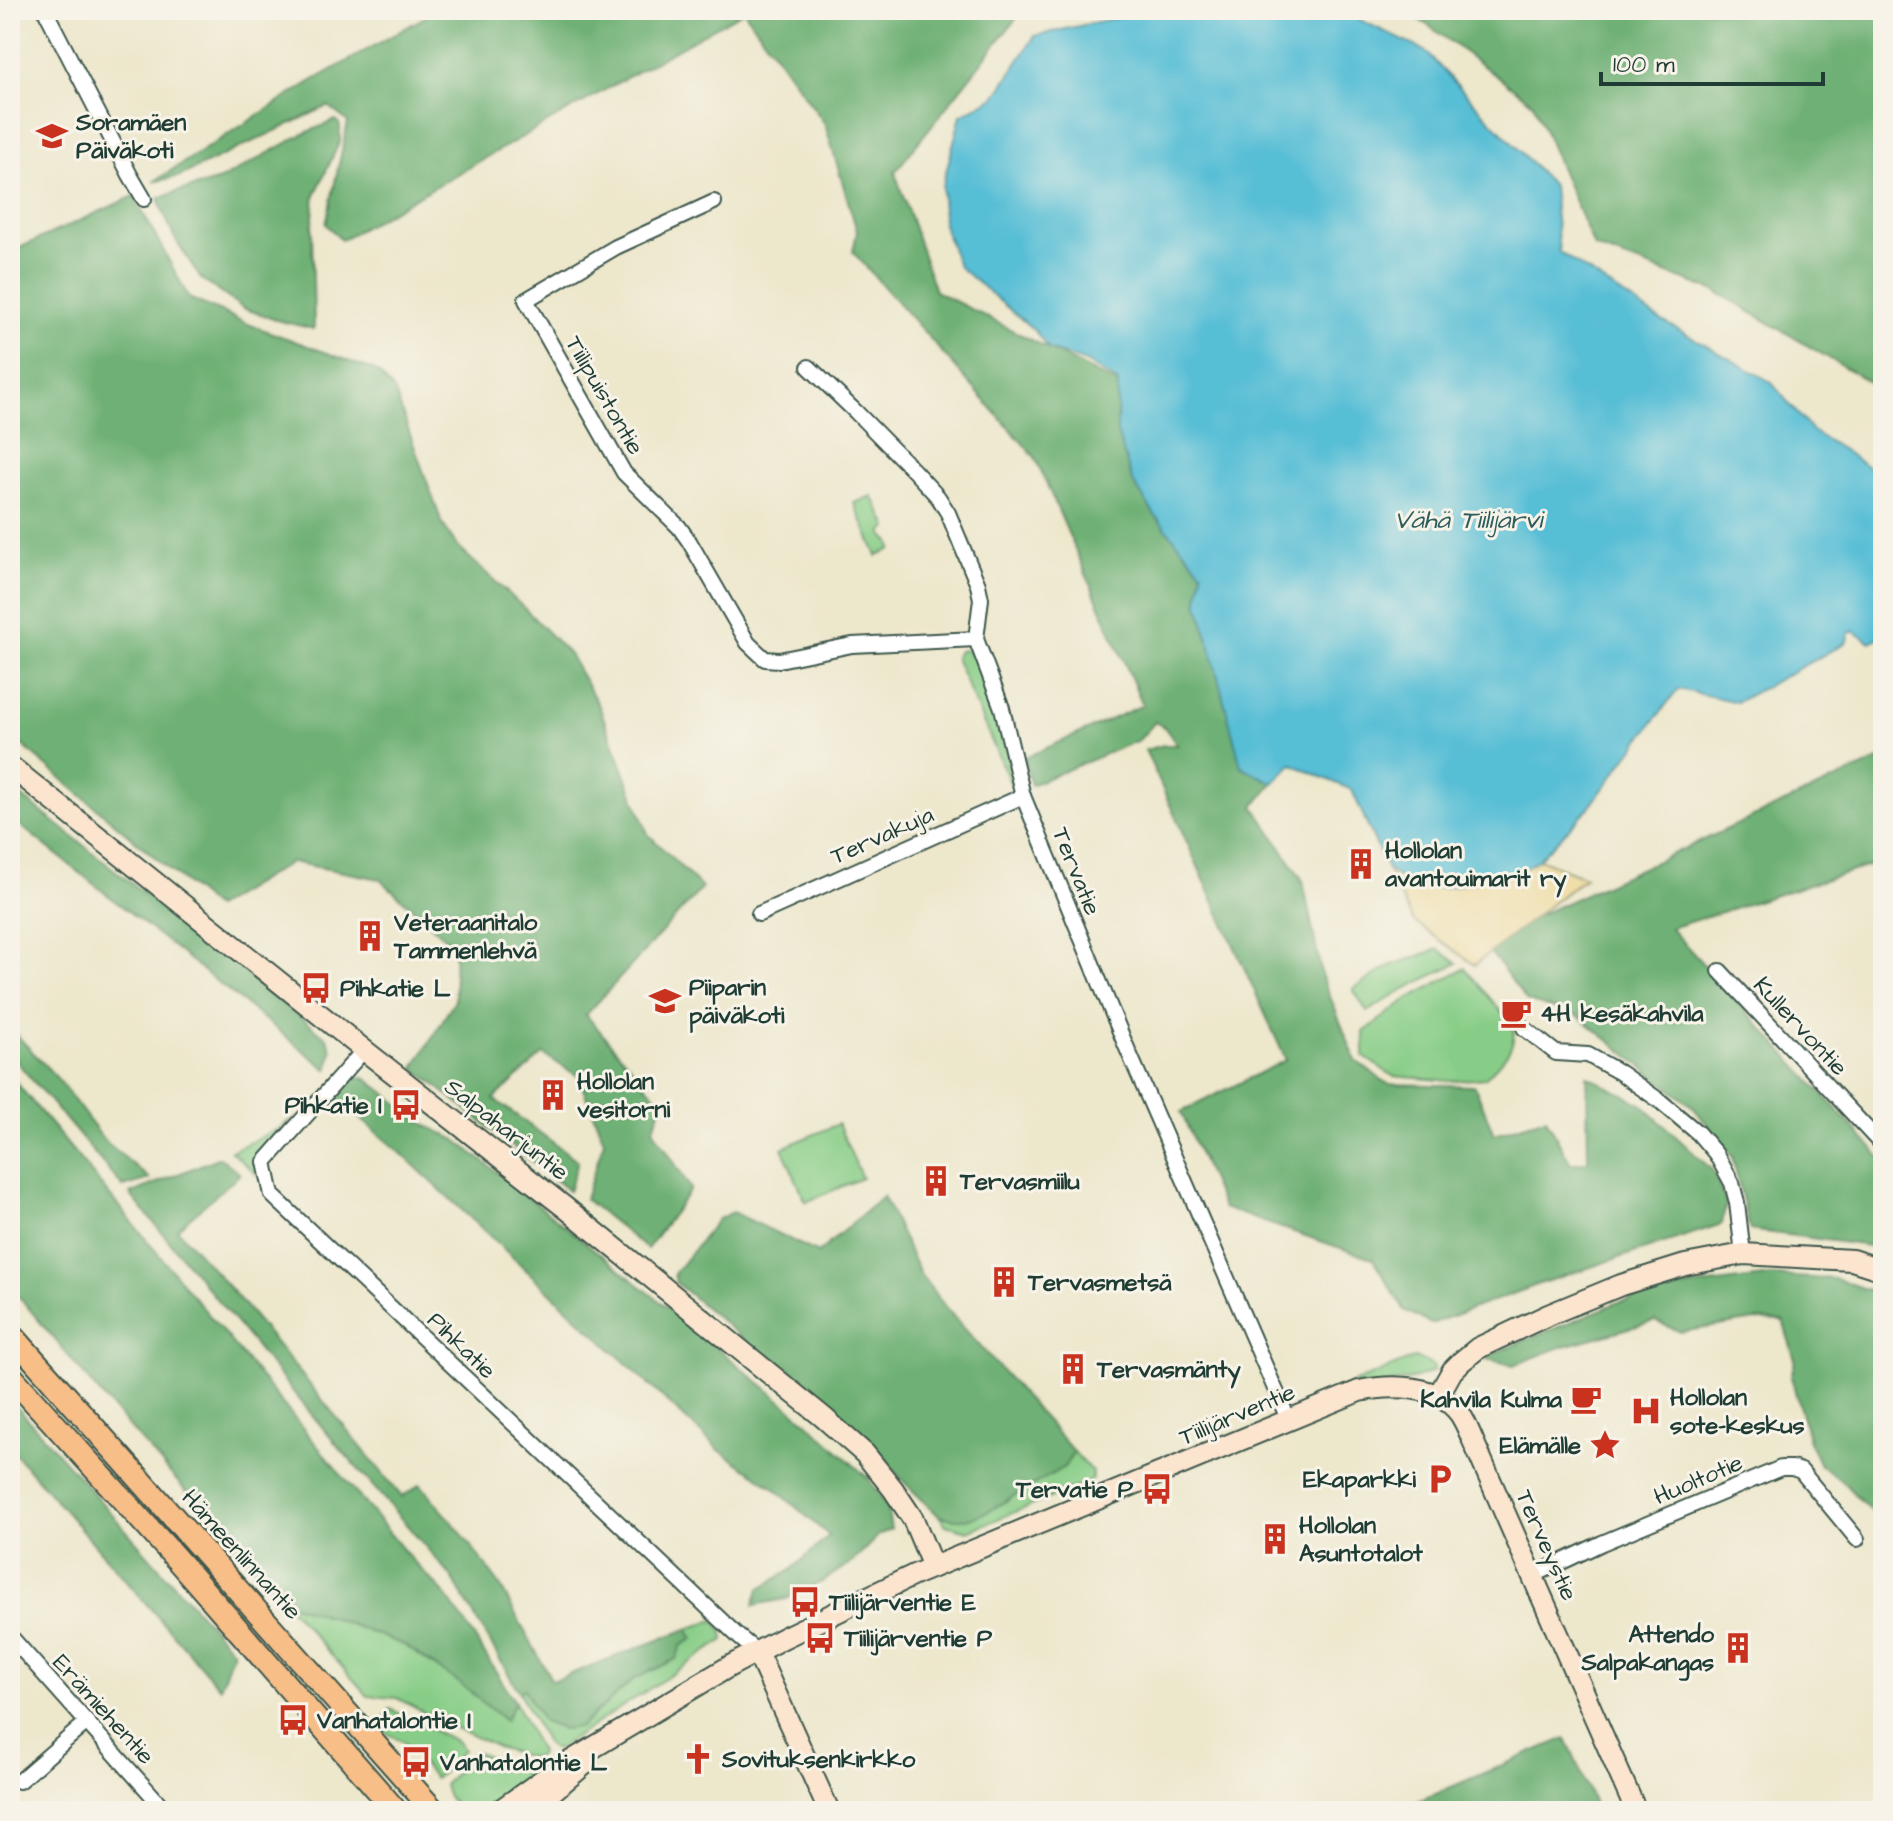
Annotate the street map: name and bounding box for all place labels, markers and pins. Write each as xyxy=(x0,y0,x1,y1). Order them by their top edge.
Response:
place label: Soramäen Päiväkoti xyxy=(75,106,186,168)
school or university icon: Soramäen Päiväkoti xyxy=(35,119,69,153)
place label: Hollolan avantouimarit ry xyxy=(1384,834,1567,898)
building icon: Hollolan avantouimarit ry xyxy=(1344,847,1378,881)
place label: Veteraanitalo Tammenlehvä xyxy=(393,906,538,968)
building icon: Veteraanitalo Tammenlehvä xyxy=(353,919,387,953)
bus stop icon: Pihkatie L xyxy=(299,971,333,1005)
place label: Piiparin päiväkoti xyxy=(689,971,785,1033)
place label: Pihkatie L xyxy=(340,972,451,1006)
school or university icon: Piiparin päiväkoti xyxy=(648,984,682,1018)
cafe icon: 4H kesäkahvila xyxy=(1499,996,1533,1030)
place label: 4H kesäkahvila xyxy=(1540,997,1704,1031)
place label: Hollolan vesitorni xyxy=(577,1065,671,1127)
building icon: Hollolan vesitorni xyxy=(536,1078,570,1112)
bus stop icon: Pihkatie I xyxy=(389,1088,423,1122)
place label: Pihkatie I xyxy=(285,1089,382,1123)
building icon: Tervasmiilu xyxy=(919,1164,953,1198)
place label: Tervasmiilu xyxy=(959,1165,1080,1199)
building icon: Tervasmetsä xyxy=(987,1265,1021,1299)
place label: Tervasmetsä xyxy=(1027,1266,1172,1300)
building icon: Tervasmänty xyxy=(1056,1352,1090,1386)
place label: Tervasmänty xyxy=(1096,1353,1241,1389)
place label: Hollolan sote-keskus xyxy=(1670,1381,1804,1443)
cafe icon: Kahvila Kulma xyxy=(1569,1382,1603,1416)
place label: Kahvila Kulma xyxy=(1420,1383,1563,1417)
hospital icon: Hollolan sote-keskus xyxy=(1629,1394,1663,1428)
place icon: Elämälle xyxy=(1588,1428,1622,1462)
place label: Elämälle xyxy=(1499,1429,1581,1463)
parking icon: Ekaparkki xyxy=(1423,1462,1457,1496)
place label: Ekaparkki xyxy=(1303,1463,1416,1497)
bus stop icon: Tervatie P xyxy=(1140,1472,1174,1506)
place label: Tervatie P xyxy=(1015,1473,1134,1507)
place label: Hollolan Asuntotalot xyxy=(1299,1509,1423,1571)
building icon: Hollolan Asuntotalot xyxy=(1258,1522,1292,1556)
bus stop icon: Tiilijärventie E xyxy=(788,1585,822,1619)
place label: Tiilijärventie E xyxy=(828,1586,977,1620)
place label: Attendo Salpakangas xyxy=(1580,1618,1714,1681)
bus stop icon: Tiilijärventie P xyxy=(803,1621,837,1655)
place label: Tiilijärventie P xyxy=(843,1622,993,1656)
building icon: Attendo Salpakangas xyxy=(1721,1631,1755,1665)
bus stop icon: Vanhatalontie I xyxy=(276,1703,310,1737)
place label: Vanhatalontie I xyxy=(316,1704,471,1738)
church icon: Sovituksenkirkko xyxy=(681,1742,715,1776)
place label: Sovituksenkirkko xyxy=(721,1743,916,1777)
bus stop icon: Vanhatalontie L xyxy=(399,1745,433,1779)
place label: Vanhatalontie L xyxy=(439,1746,607,1780)

